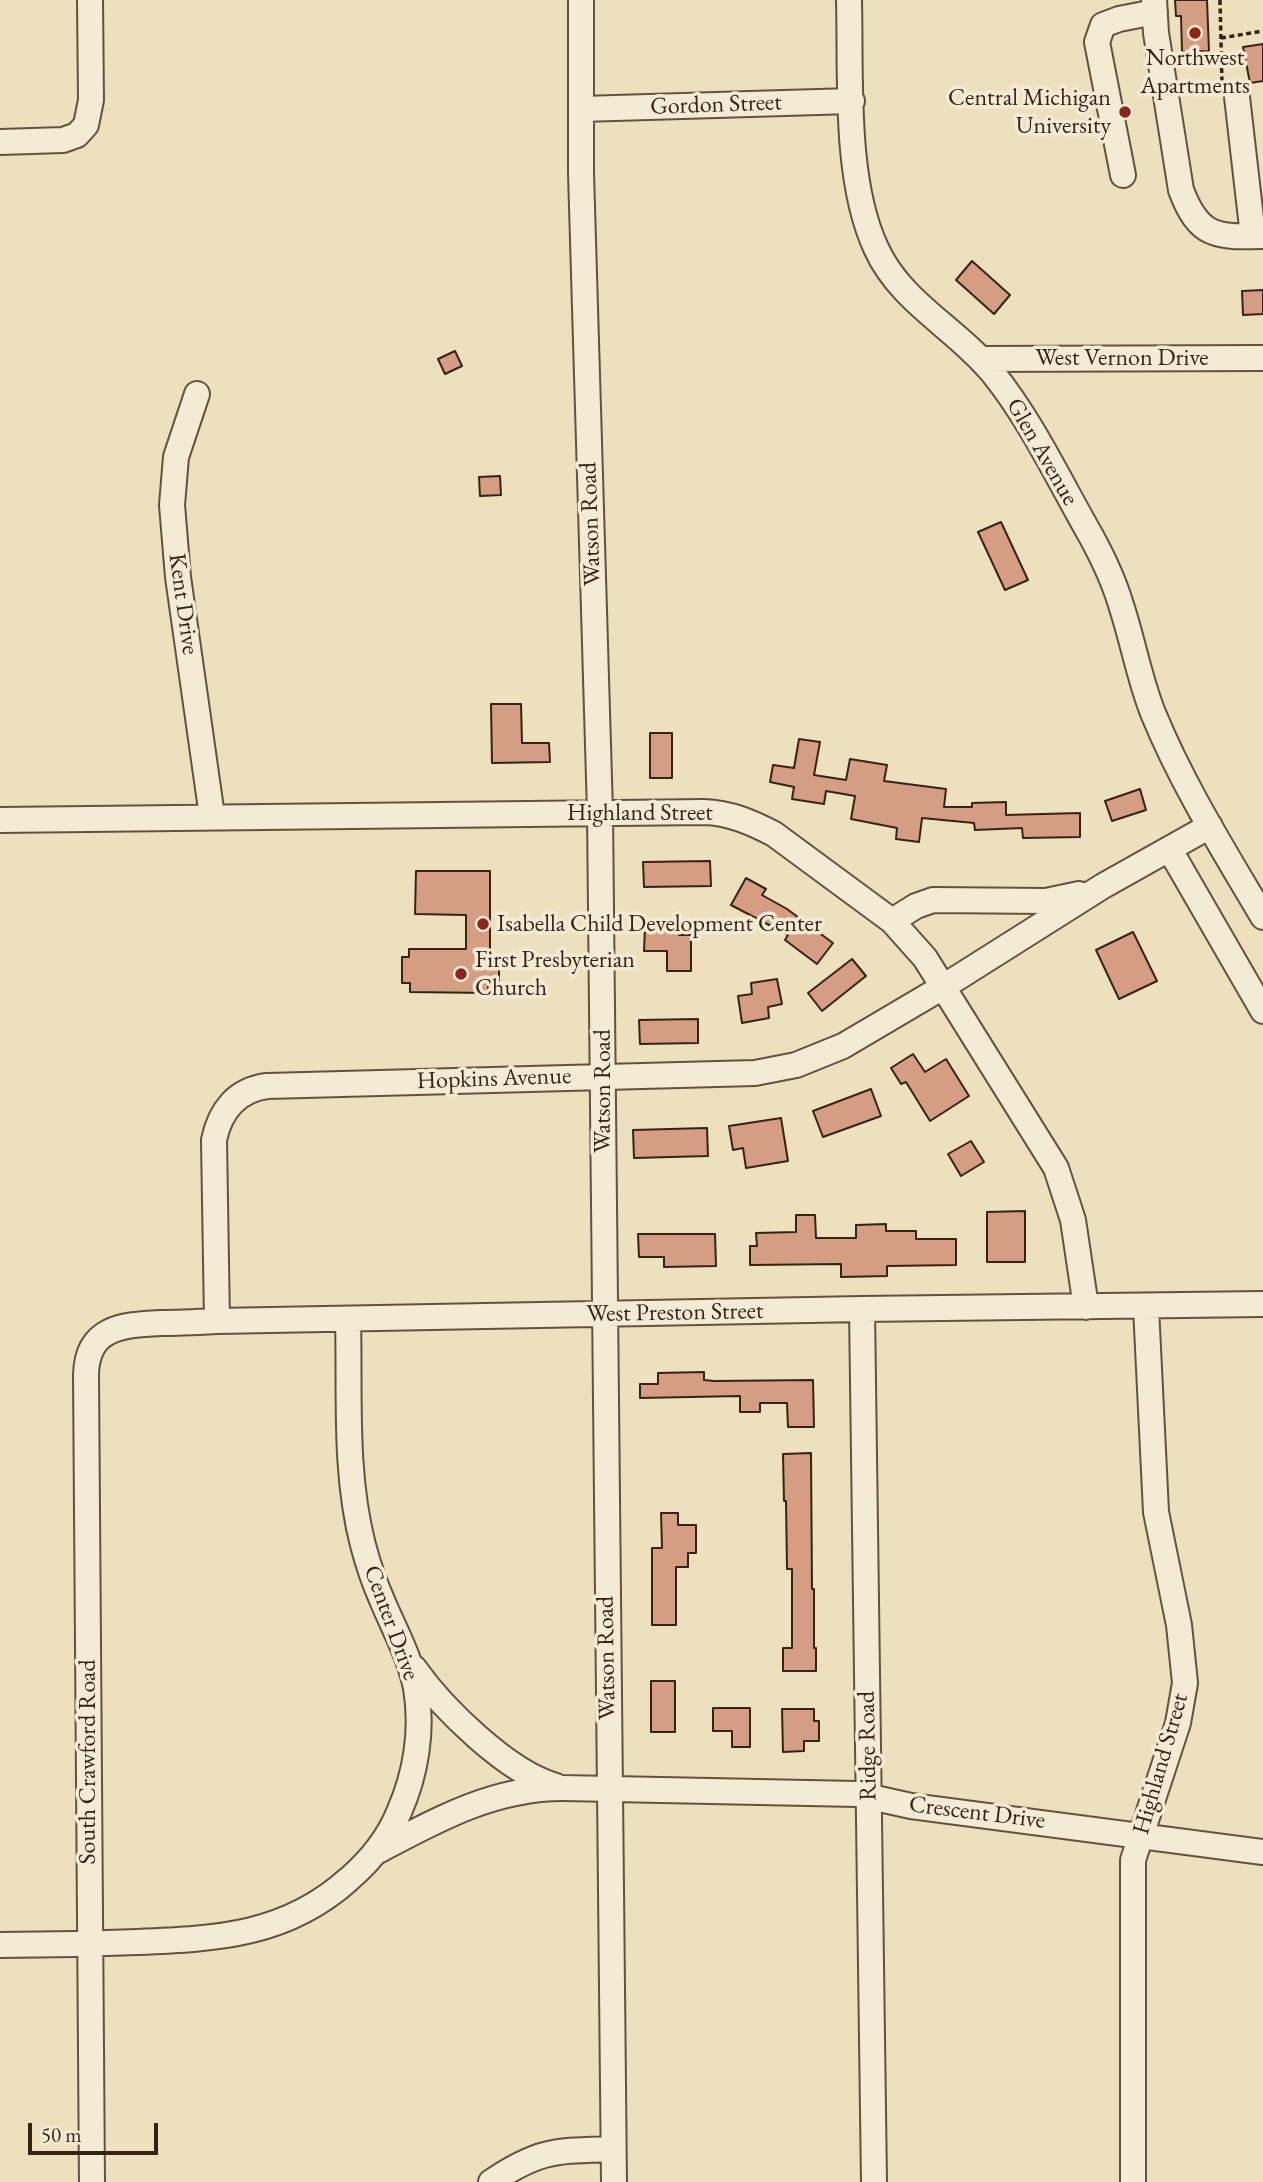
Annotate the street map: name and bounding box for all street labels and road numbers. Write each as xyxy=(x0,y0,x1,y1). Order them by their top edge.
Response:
street label: Gordon Street xyxy=(650,88,782,122)
street label: West Vernon Drive xyxy=(1035,344,1209,372)
street label: Glen Avenue xyxy=(1000,393,1084,511)
street label: Watson Road xyxy=(574,462,608,586)
street label: Kent Drive xyxy=(162,552,204,656)
street label: Highland Street xyxy=(567,799,713,827)
street label: Watson Road xyxy=(589,1029,617,1153)
street label: Hopkins Avenue xyxy=(416,1062,572,1096)
street label: West Preston Street xyxy=(586,1297,764,1329)
street label: Center Drive xyxy=(357,1562,425,1684)
street label: Watson Road xyxy=(592,1596,622,1720)
street label: South Crawford Road xyxy=(74,1659,102,1865)
street label: Highland Street xyxy=(1127,1690,1195,1838)
street label: Ridge Road xyxy=(853,1691,883,1801)
street label: Crescent Drive xyxy=(907,1790,1047,1836)

